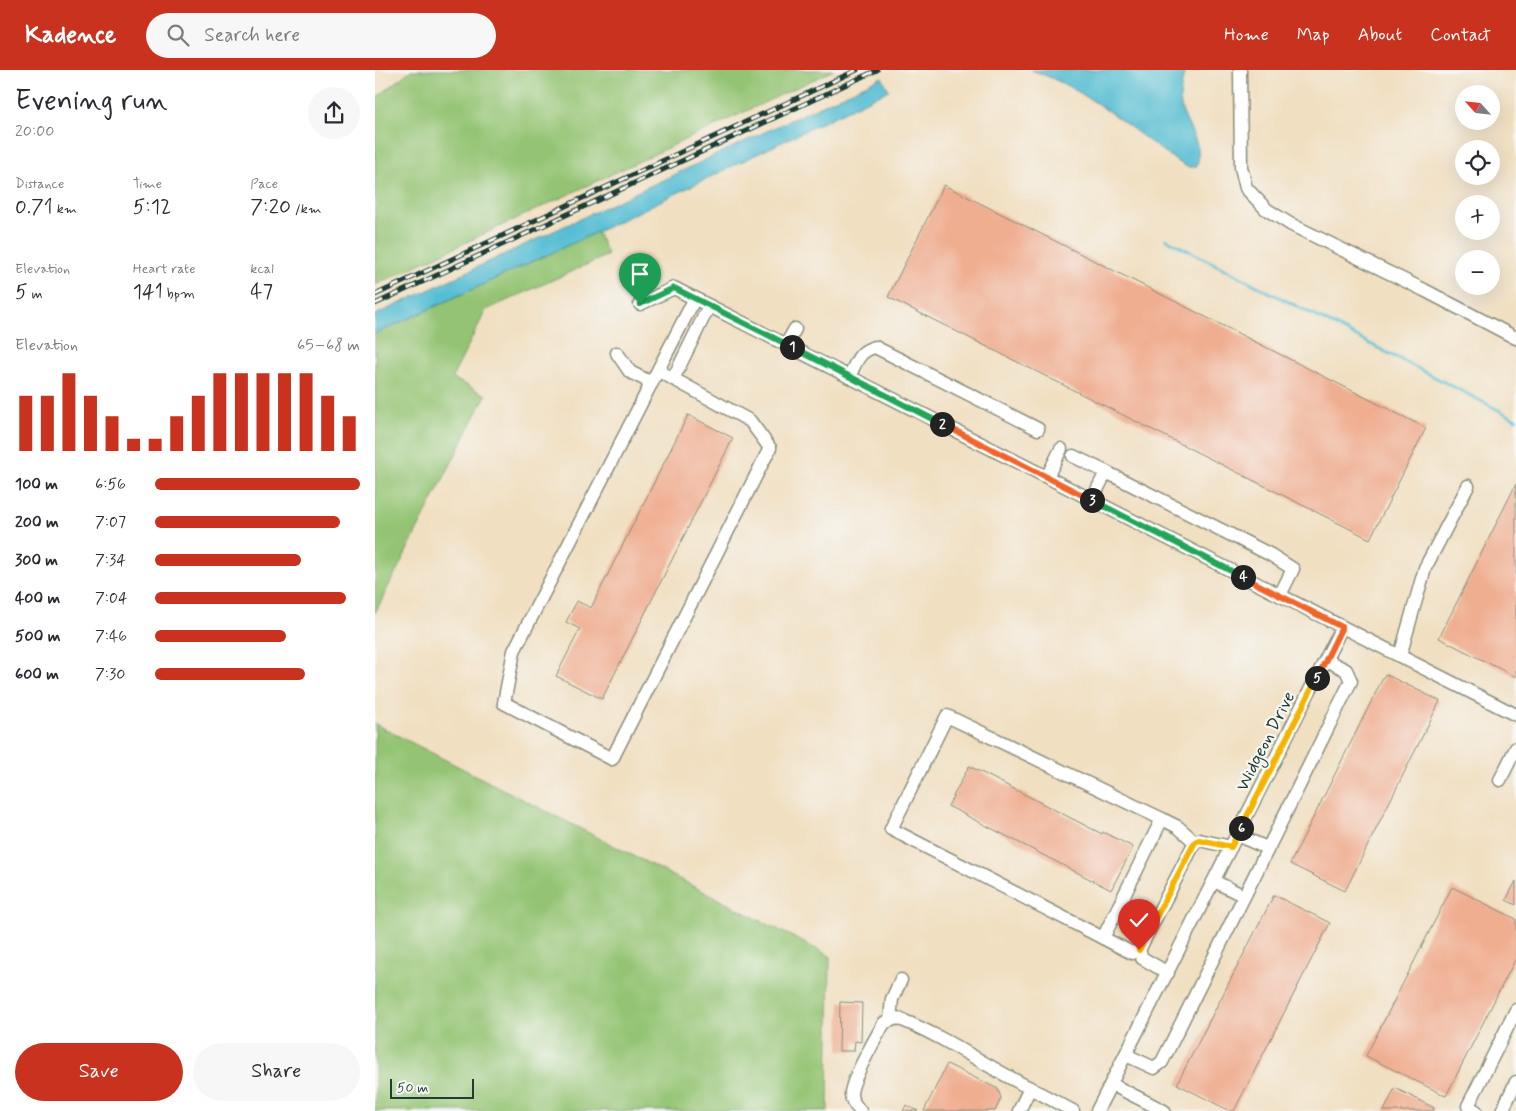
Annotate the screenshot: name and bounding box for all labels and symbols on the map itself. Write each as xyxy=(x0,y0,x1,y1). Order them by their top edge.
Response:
north arrow xyxy=(1455,85,1500,130)
pin xyxy=(619,253,661,304)
pin: 1 xyxy=(779,334,805,360)
pin: 2 xyxy=(929,412,955,436)
pin: 3 xyxy=(1079,488,1105,512)
pin: 4 xyxy=(1231,564,1255,590)
pin: 5 xyxy=(1305,666,1329,690)
street label: Widgeon Drive xyxy=(1231,688,1302,796)
pin: 6 xyxy=(1229,816,1253,840)
pin xyxy=(1118,899,1160,950)
scale bar xyxy=(390,1076,474,1099)

